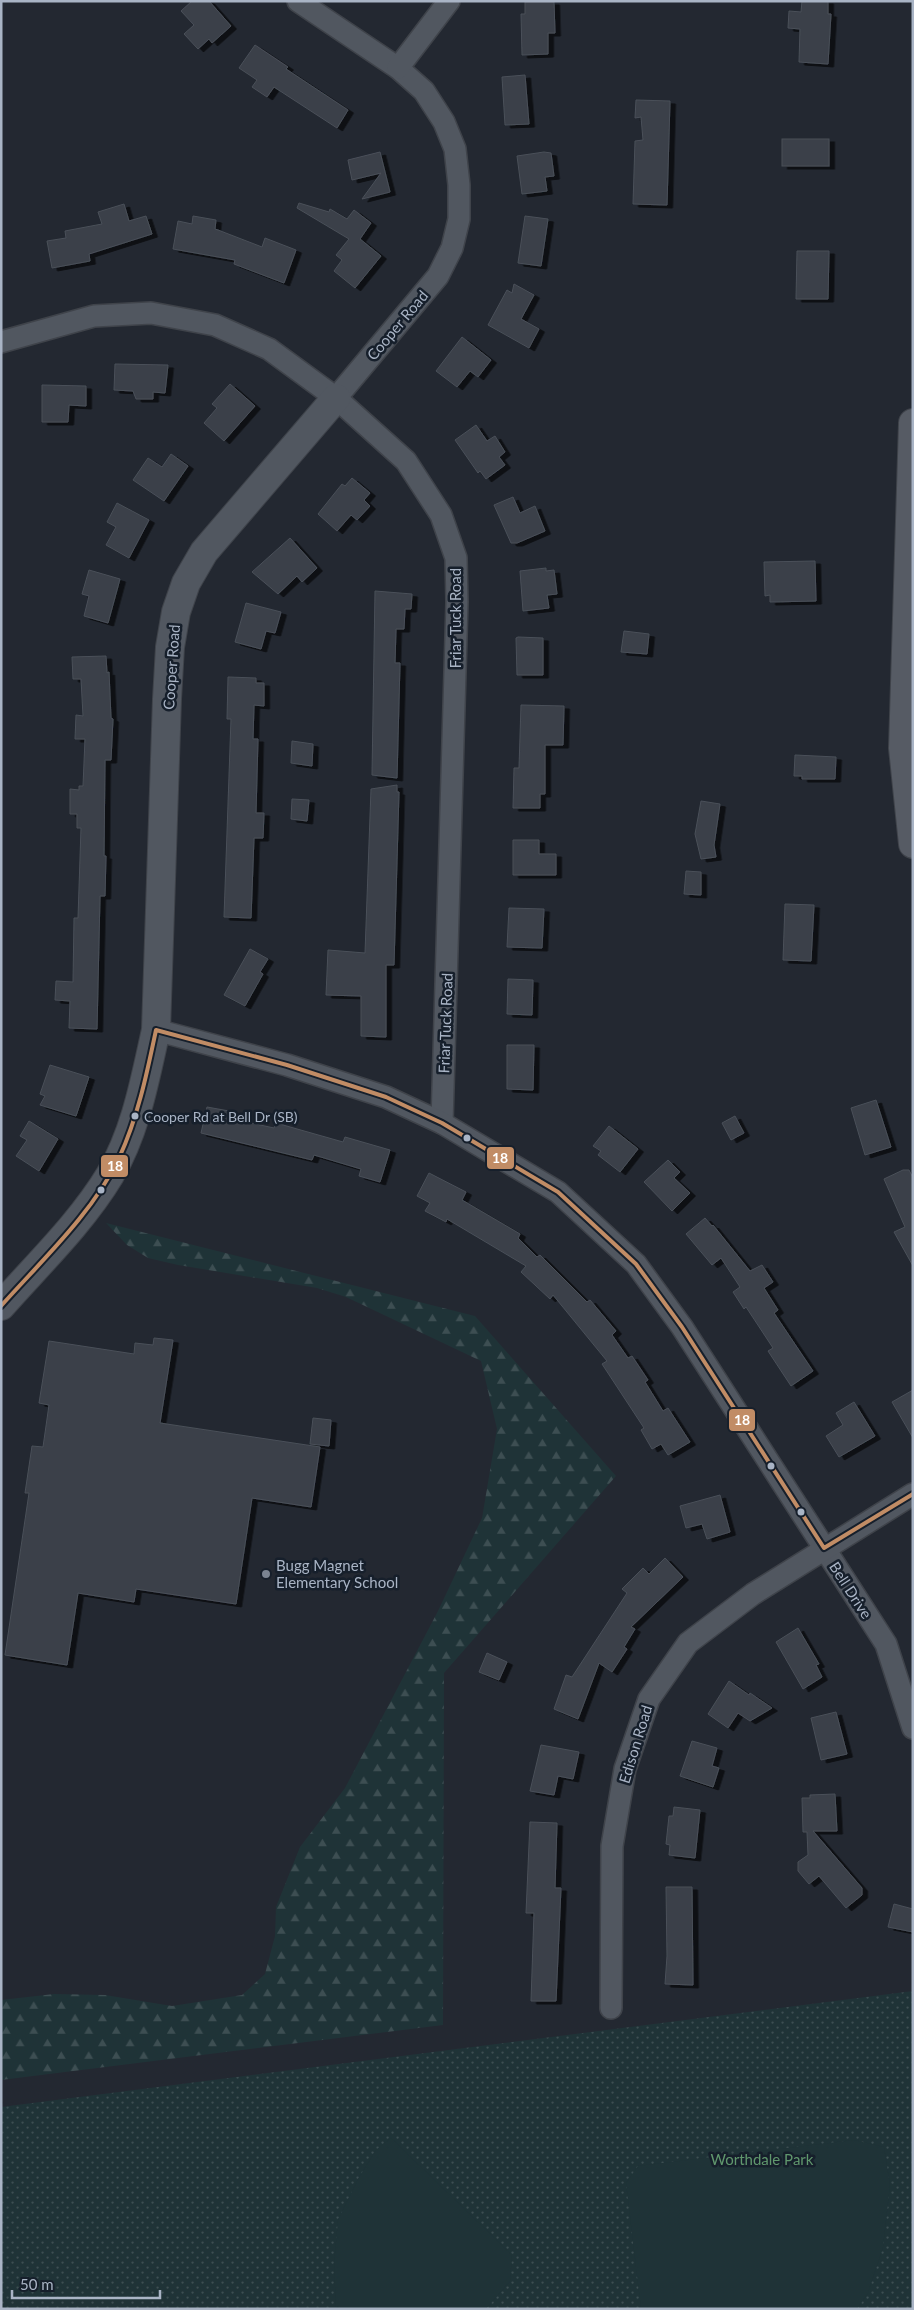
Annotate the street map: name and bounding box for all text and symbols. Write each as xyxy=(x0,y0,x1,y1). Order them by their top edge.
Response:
street label: Cooper Road xyxy=(363,286,431,364)
street label: Friar Tuck Road xyxy=(446,568,464,668)
street label: Cooper Road xyxy=(159,624,183,710)
street label: Friar Tuck Road xyxy=(434,972,456,1074)
place label: Cooper Rd at Bell Dr (SB) xyxy=(144,1108,298,1125)
marker: Cooper Rd at Bell Dr (SB) xyxy=(130,1111,140,1121)
unlabelled marker xyxy=(462,1133,472,1143)
line badge: 18 xyxy=(486,1146,515,1170)
text: 18 xyxy=(492,1149,508,1166)
line badge: 18 xyxy=(100,1154,129,1178)
text: 18 xyxy=(107,1157,123,1174)
unlabelled marker xyxy=(96,1185,106,1195)
line badge: 18 xyxy=(728,1408,756,1432)
text: 18 xyxy=(734,1411,750,1428)
unlabelled marker xyxy=(766,1461,776,1471)
unlabelled marker xyxy=(796,1507,806,1517)
place label: Bugg Magnet Elementary School xyxy=(276,1556,398,1591)
street label: Bell Drive xyxy=(826,1558,876,1622)
marker: Bugg Magnet Elementary School xyxy=(260,1568,272,1580)
street label: Edison Road xyxy=(615,1703,655,1785)
park label: Worthdale Park xyxy=(711,2150,814,2168)
scale bar xyxy=(12,2268,160,2300)
text: 50 m xyxy=(20,2275,54,2293)

